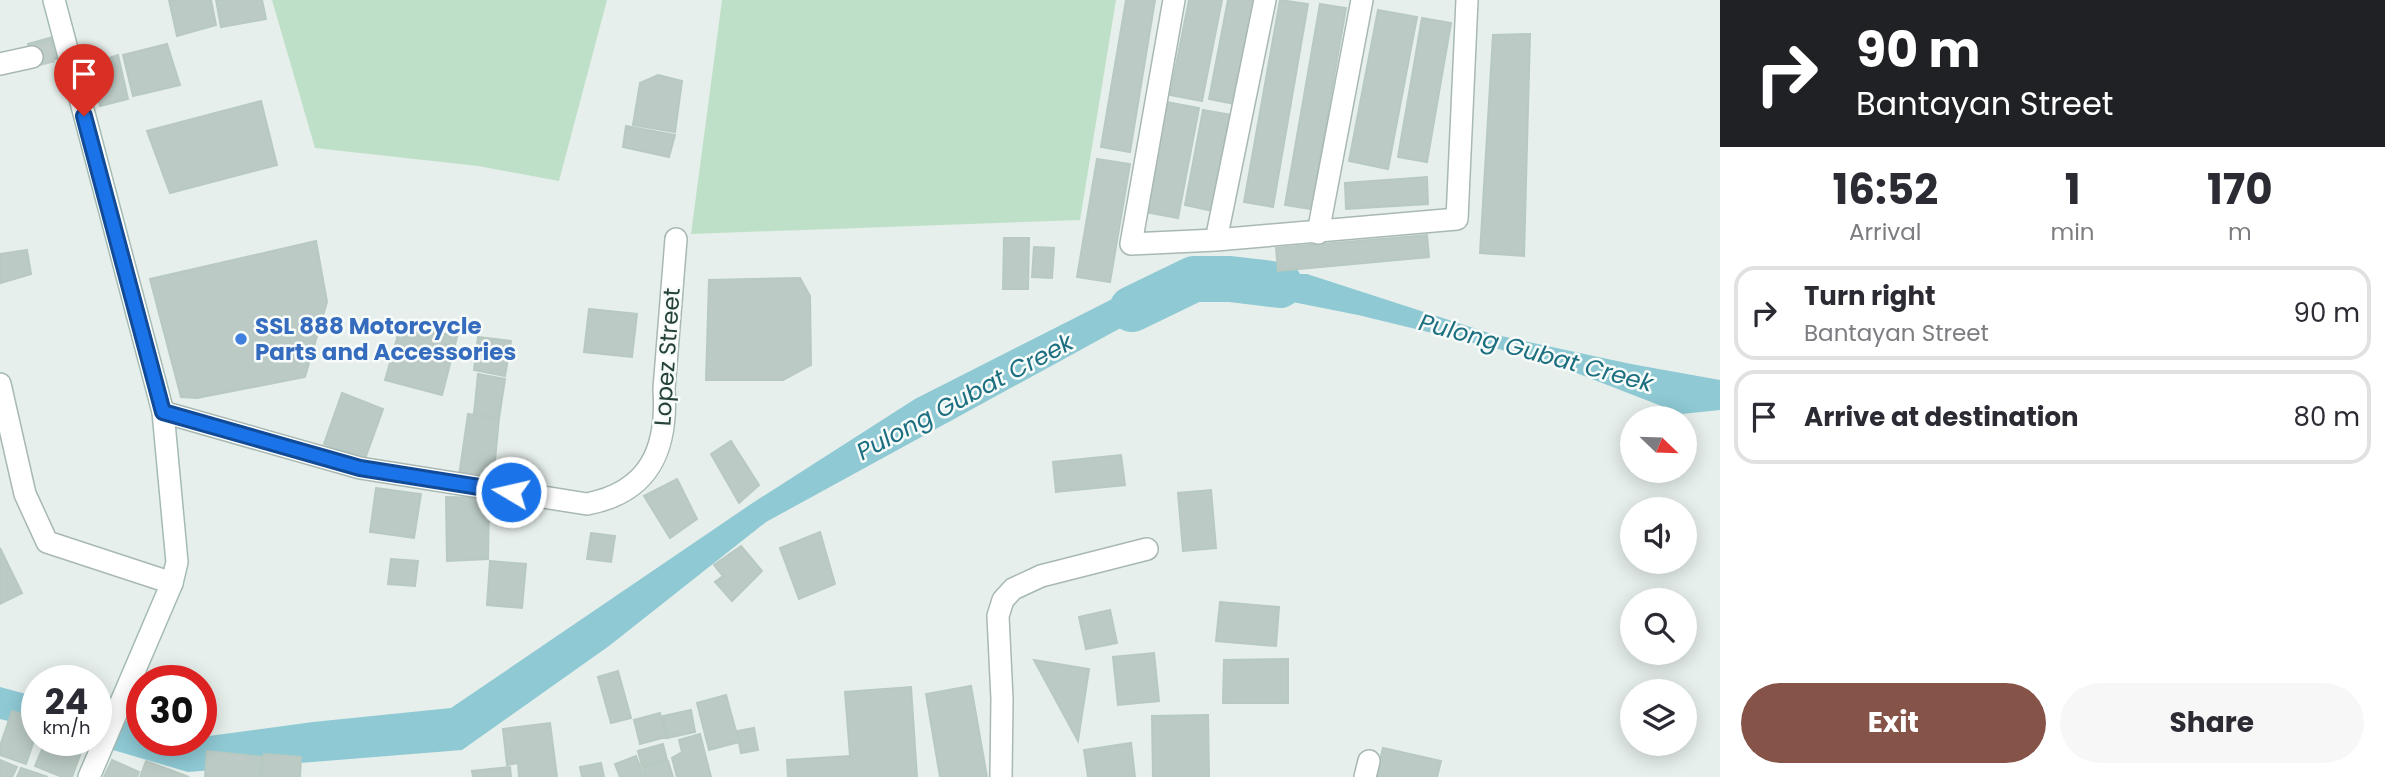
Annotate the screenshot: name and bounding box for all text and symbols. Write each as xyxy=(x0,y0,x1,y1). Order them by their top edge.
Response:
text: 90 m xyxy=(1856,16,1980,84)
icon: right xyxy=(1741,28,1832,119)
pin xyxy=(54,44,114,116)
icon: arrive xyxy=(65,55,103,93)
text: Bantayan Street xyxy=(1856,81,2113,126)
text: 16:52 xyxy=(1832,160,1938,219)
text: 1 xyxy=(2065,160,2080,219)
text: 170 xyxy=(2207,160,2273,219)
text: Arrival xyxy=(1849,216,1921,248)
text: min xyxy=(2051,216,2095,248)
text: m xyxy=(2228,216,2252,248)
text: Turn right xyxy=(1804,278,1936,314)
street label: Lopez Street xyxy=(646,287,688,427)
icon: right xyxy=(1745,294,1783,332)
text: 90 m xyxy=(2294,295,2360,331)
water label: Pulong Gubat Creek xyxy=(1415,305,1658,400)
place label: SSL 888 Motorcycle Parts and Accessories xyxy=(255,310,516,368)
text: Bantayan Street xyxy=(1804,317,1989,349)
water label: Pulong Gubat Creek xyxy=(851,325,1080,468)
marker: SSL 888 Motorcycle Parts and Accessories xyxy=(233,331,249,347)
icon: arrive xyxy=(1745,398,1783,436)
text: Arrive at destination xyxy=(1804,399,2079,435)
text: 80 m xyxy=(2294,399,2360,435)
north arrow xyxy=(1620,406,1698,483)
map controls xyxy=(1620,406,1697,756)
position arrow xyxy=(474,455,548,529)
button: sound xyxy=(1620,497,1697,574)
button: search xyxy=(1620,588,1697,665)
speed limit sign: 30 xyxy=(126,665,217,756)
text: 24 xyxy=(45,677,88,726)
button: layers xyxy=(1620,679,1697,756)
button: Exit xyxy=(1741,683,2046,763)
button: Share xyxy=(2060,683,2364,763)
text: km/h xyxy=(43,715,90,740)

